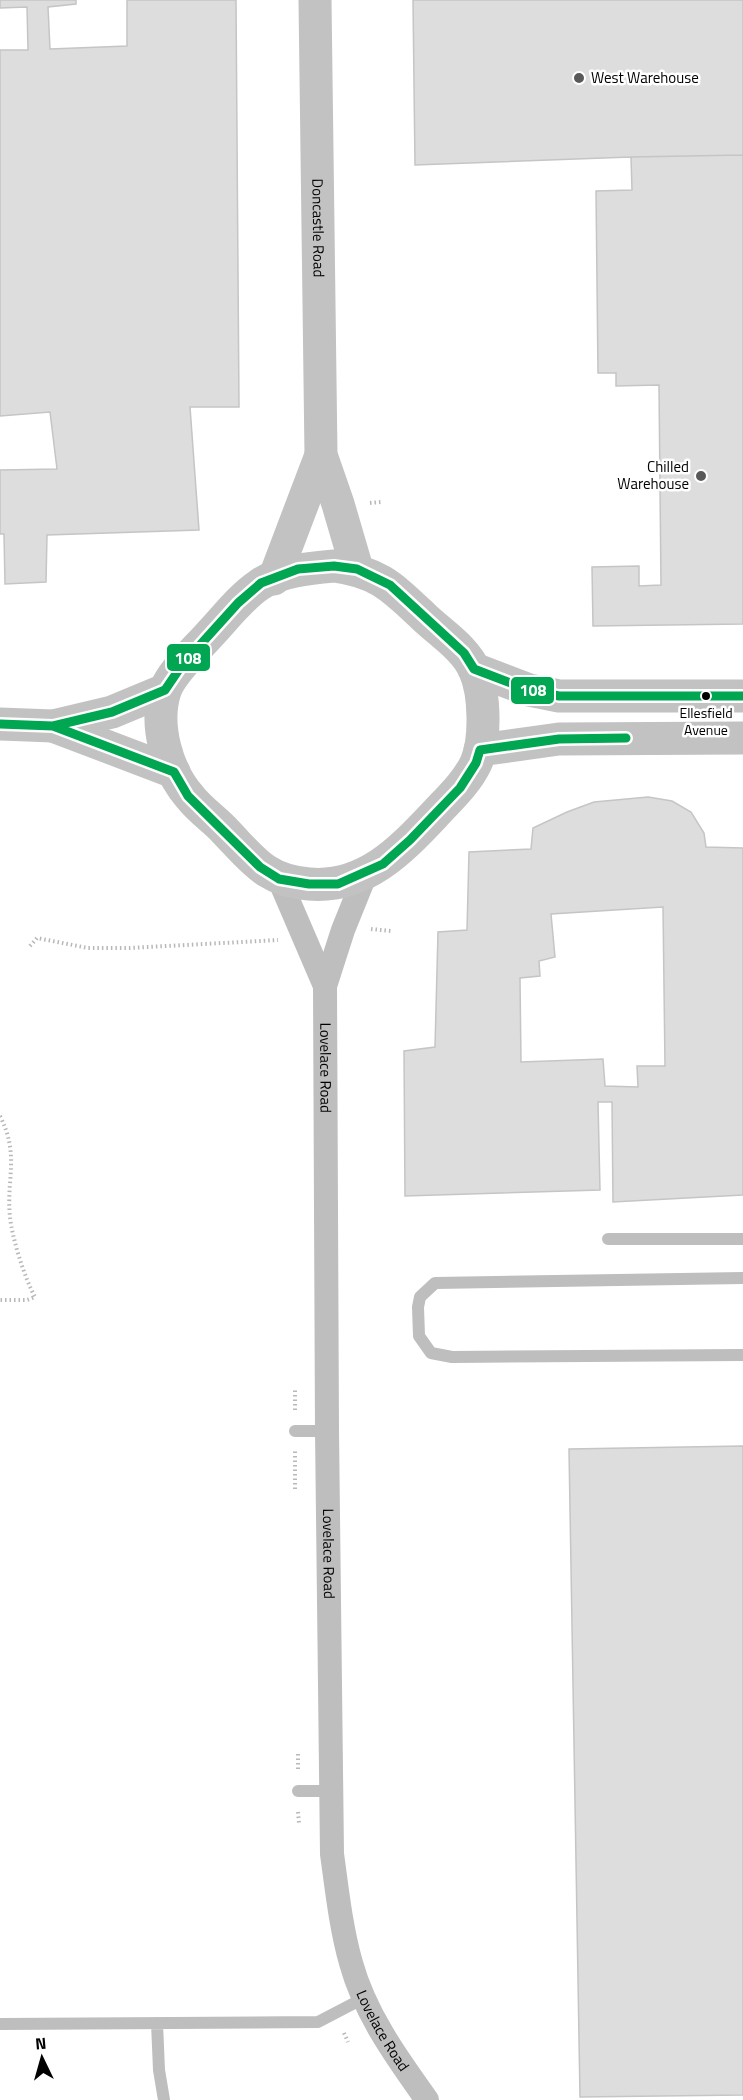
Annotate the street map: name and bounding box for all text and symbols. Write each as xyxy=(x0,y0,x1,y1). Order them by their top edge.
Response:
place label: West Warehouse xyxy=(591,66,699,89)
marker: West Warehouse xyxy=(572,71,586,85)
street label: Doncastle Road xyxy=(306,178,331,278)
place label: Chilled Warehouse xyxy=(617,455,689,495)
marker: Chilled Warehouse xyxy=(694,469,708,483)
line badge: 108 xyxy=(166,643,211,672)
text: 108 xyxy=(175,646,201,670)
line badge: 108 xyxy=(510,676,555,705)
text: 108 xyxy=(520,678,546,702)
marker: Ellesfield Avenue xyxy=(700,690,712,702)
place label: Ellesfield Avenue xyxy=(679,702,733,740)
street label: Lovelace Road xyxy=(314,1022,338,1113)
street label: Lovelace Road xyxy=(317,1508,341,1599)
street label: Lovelace Road xyxy=(351,1986,415,2076)
north arrow xyxy=(12,2028,72,2088)
text: N xyxy=(34,2031,47,2055)

